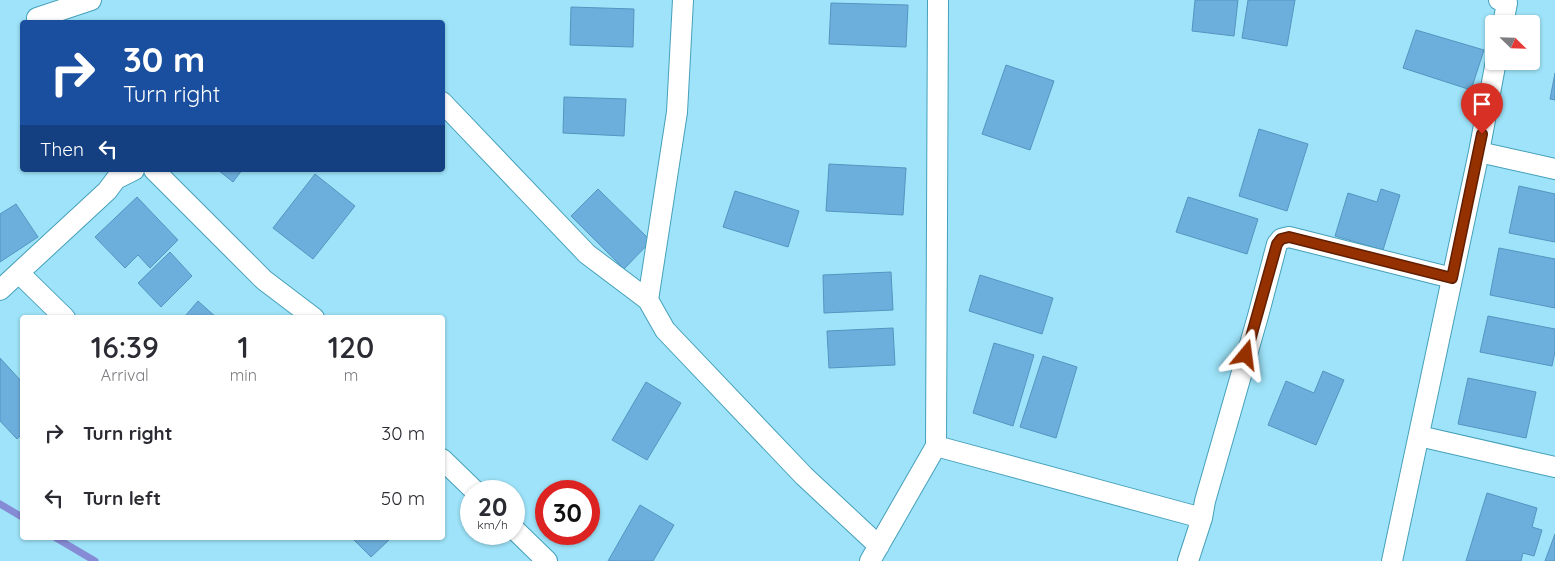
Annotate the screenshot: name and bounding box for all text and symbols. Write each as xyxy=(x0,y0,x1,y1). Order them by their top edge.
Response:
north arrow xyxy=(1485,15,1540,70)
map controls xyxy=(1485,15,1540,70)
text: 30 m xyxy=(123,37,205,81)
icon: right xyxy=(40,40,105,105)
text: Turn right xyxy=(123,80,220,108)
pin xyxy=(1461,83,1503,134)
icon: arrive xyxy=(1468,90,1496,118)
icon: left xyxy=(94,135,122,163)
text: Then xyxy=(40,137,84,161)
text: 16:39 xyxy=(91,328,159,366)
text: 1 xyxy=(238,328,249,366)
text: 120 xyxy=(328,328,374,366)
position arrow xyxy=(1219,328,1271,380)
text: Arrival xyxy=(101,365,149,385)
text: min xyxy=(230,365,257,385)
text: m xyxy=(344,365,358,385)
icon: right xyxy=(40,419,68,447)
text: Turn right xyxy=(83,421,172,445)
text: 30 m xyxy=(381,421,425,445)
speed limit sign: 30 xyxy=(535,480,600,545)
icon: left xyxy=(40,484,68,512)
text: Turn left xyxy=(83,486,161,510)
text: 50 m xyxy=(381,486,425,510)
text: 20 xyxy=(478,491,507,522)
text: km/h xyxy=(477,517,508,532)

